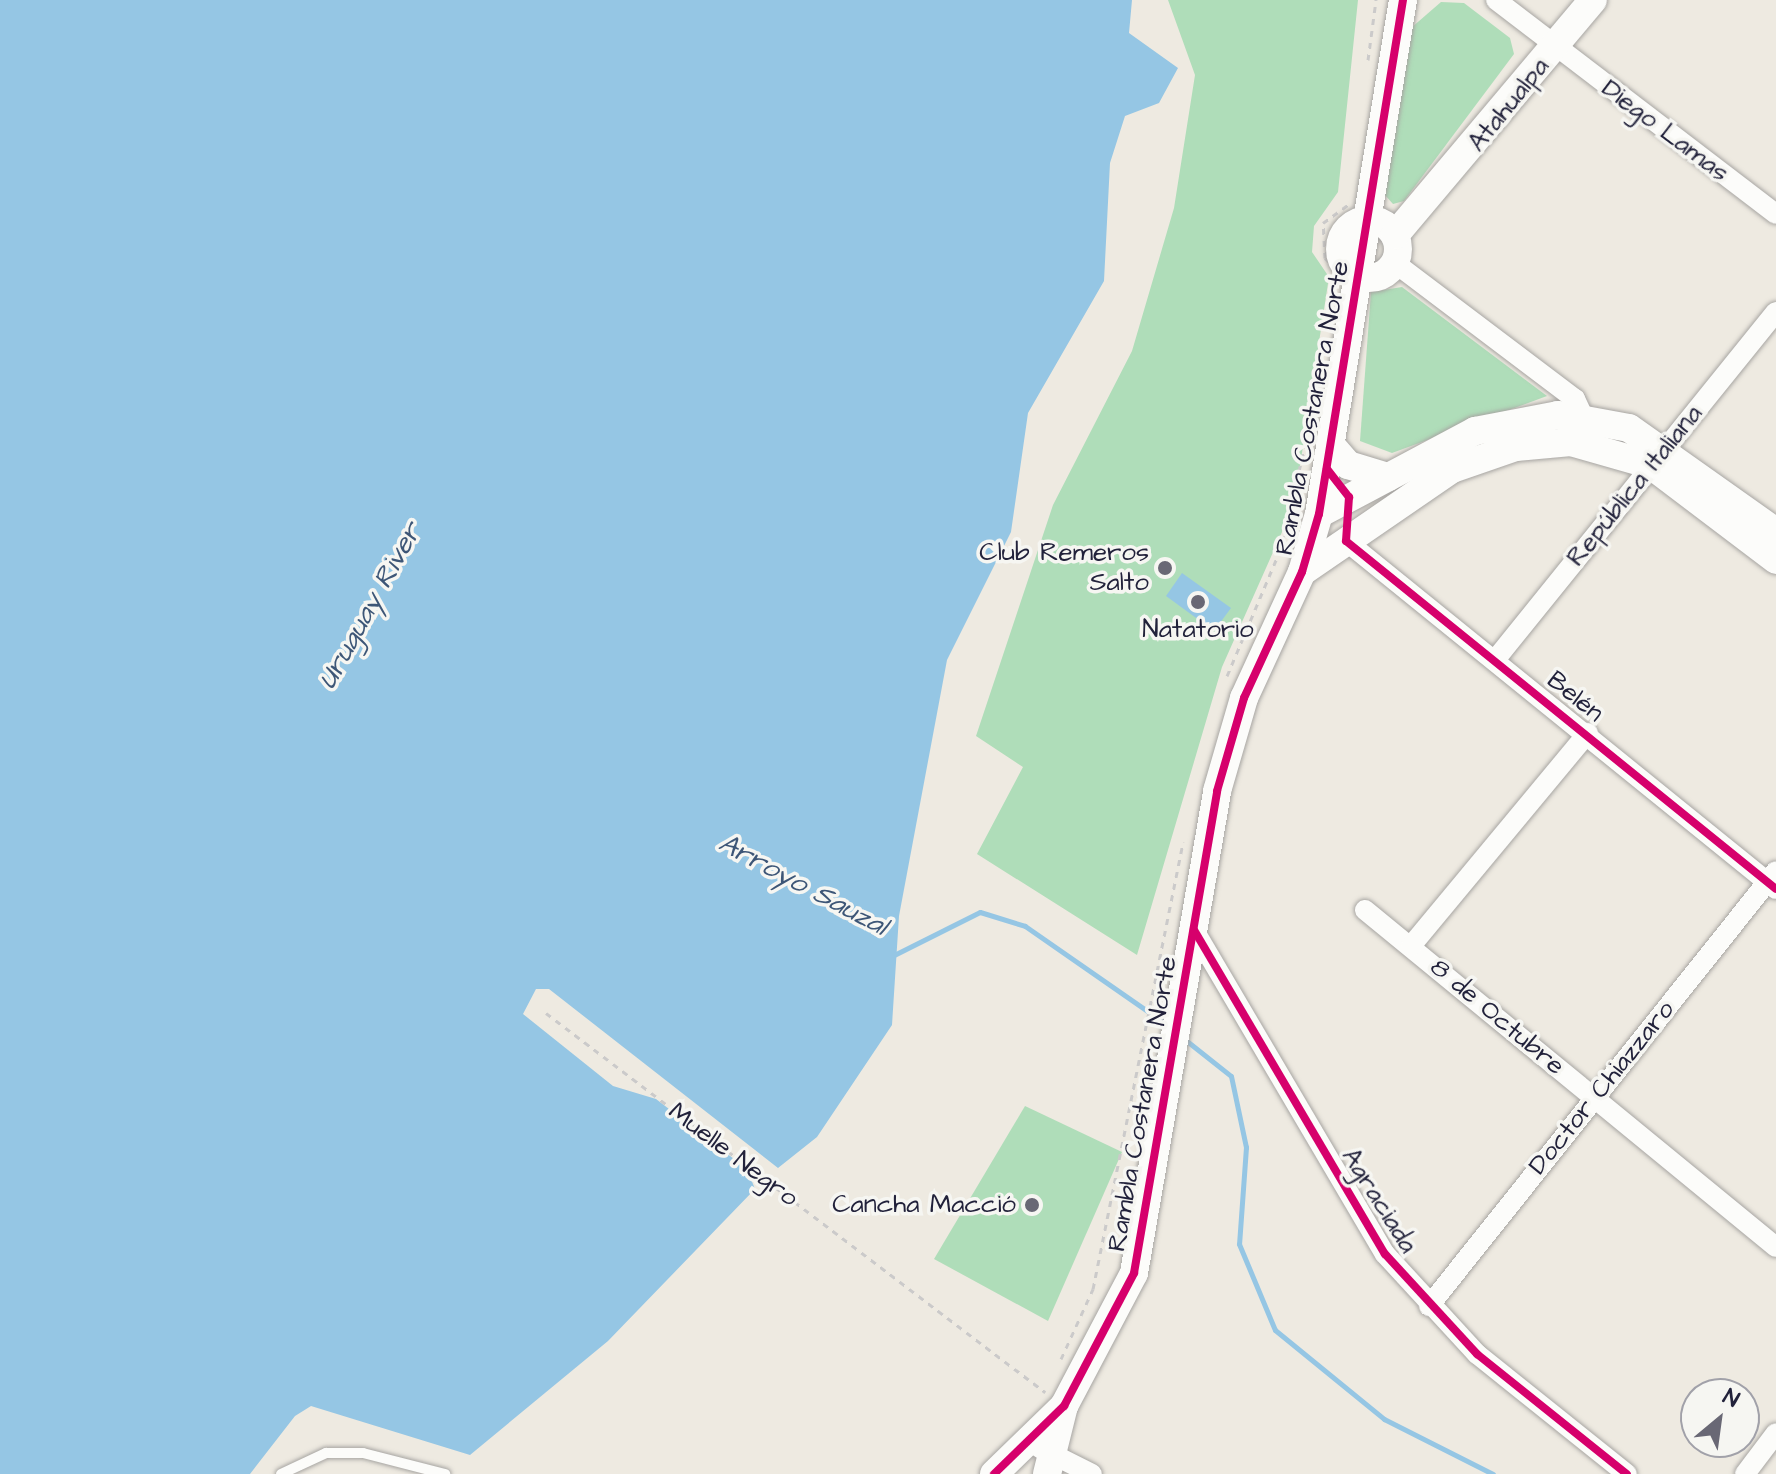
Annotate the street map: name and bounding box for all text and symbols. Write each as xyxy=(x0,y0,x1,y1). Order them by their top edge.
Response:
street label: Atahualpa xyxy=(1462,52,1556,158)
street label: Diego Lamas xyxy=(1595,73,1735,189)
street label: Rambla Costanera Norte xyxy=(1269,258,1357,558)
street label: República Italiana xyxy=(1561,399,1709,573)
water label: Uruguay River xyxy=(311,517,429,695)
place label: Club Remeros Salto xyxy=(979,537,1149,598)
marker: Club Remeros Salto xyxy=(1156,559,1174,577)
marker: Natatorio xyxy=(1189,593,1207,611)
place label: Natatorio xyxy=(1142,614,1254,646)
street label: Belén xyxy=(1540,665,1610,729)
water label: Arroyo Sauzal xyxy=(713,827,893,943)
street label: 8 de Octubre xyxy=(1424,952,1570,1082)
street label: Rambla Costanera Norte xyxy=(1102,954,1184,1254)
street label: Doctor Chiazzaro xyxy=(1522,995,1682,1181)
street label: Muelle Negro xyxy=(662,1096,804,1214)
street label: Agraciada xyxy=(1335,1143,1423,1259)
place label: Cancha Macció xyxy=(832,1189,1016,1221)
marker: Cancha Macció xyxy=(1023,1196,1041,1214)
north arrow xyxy=(1680,1378,1760,1458)
text: N xyxy=(1717,1381,1744,1415)

